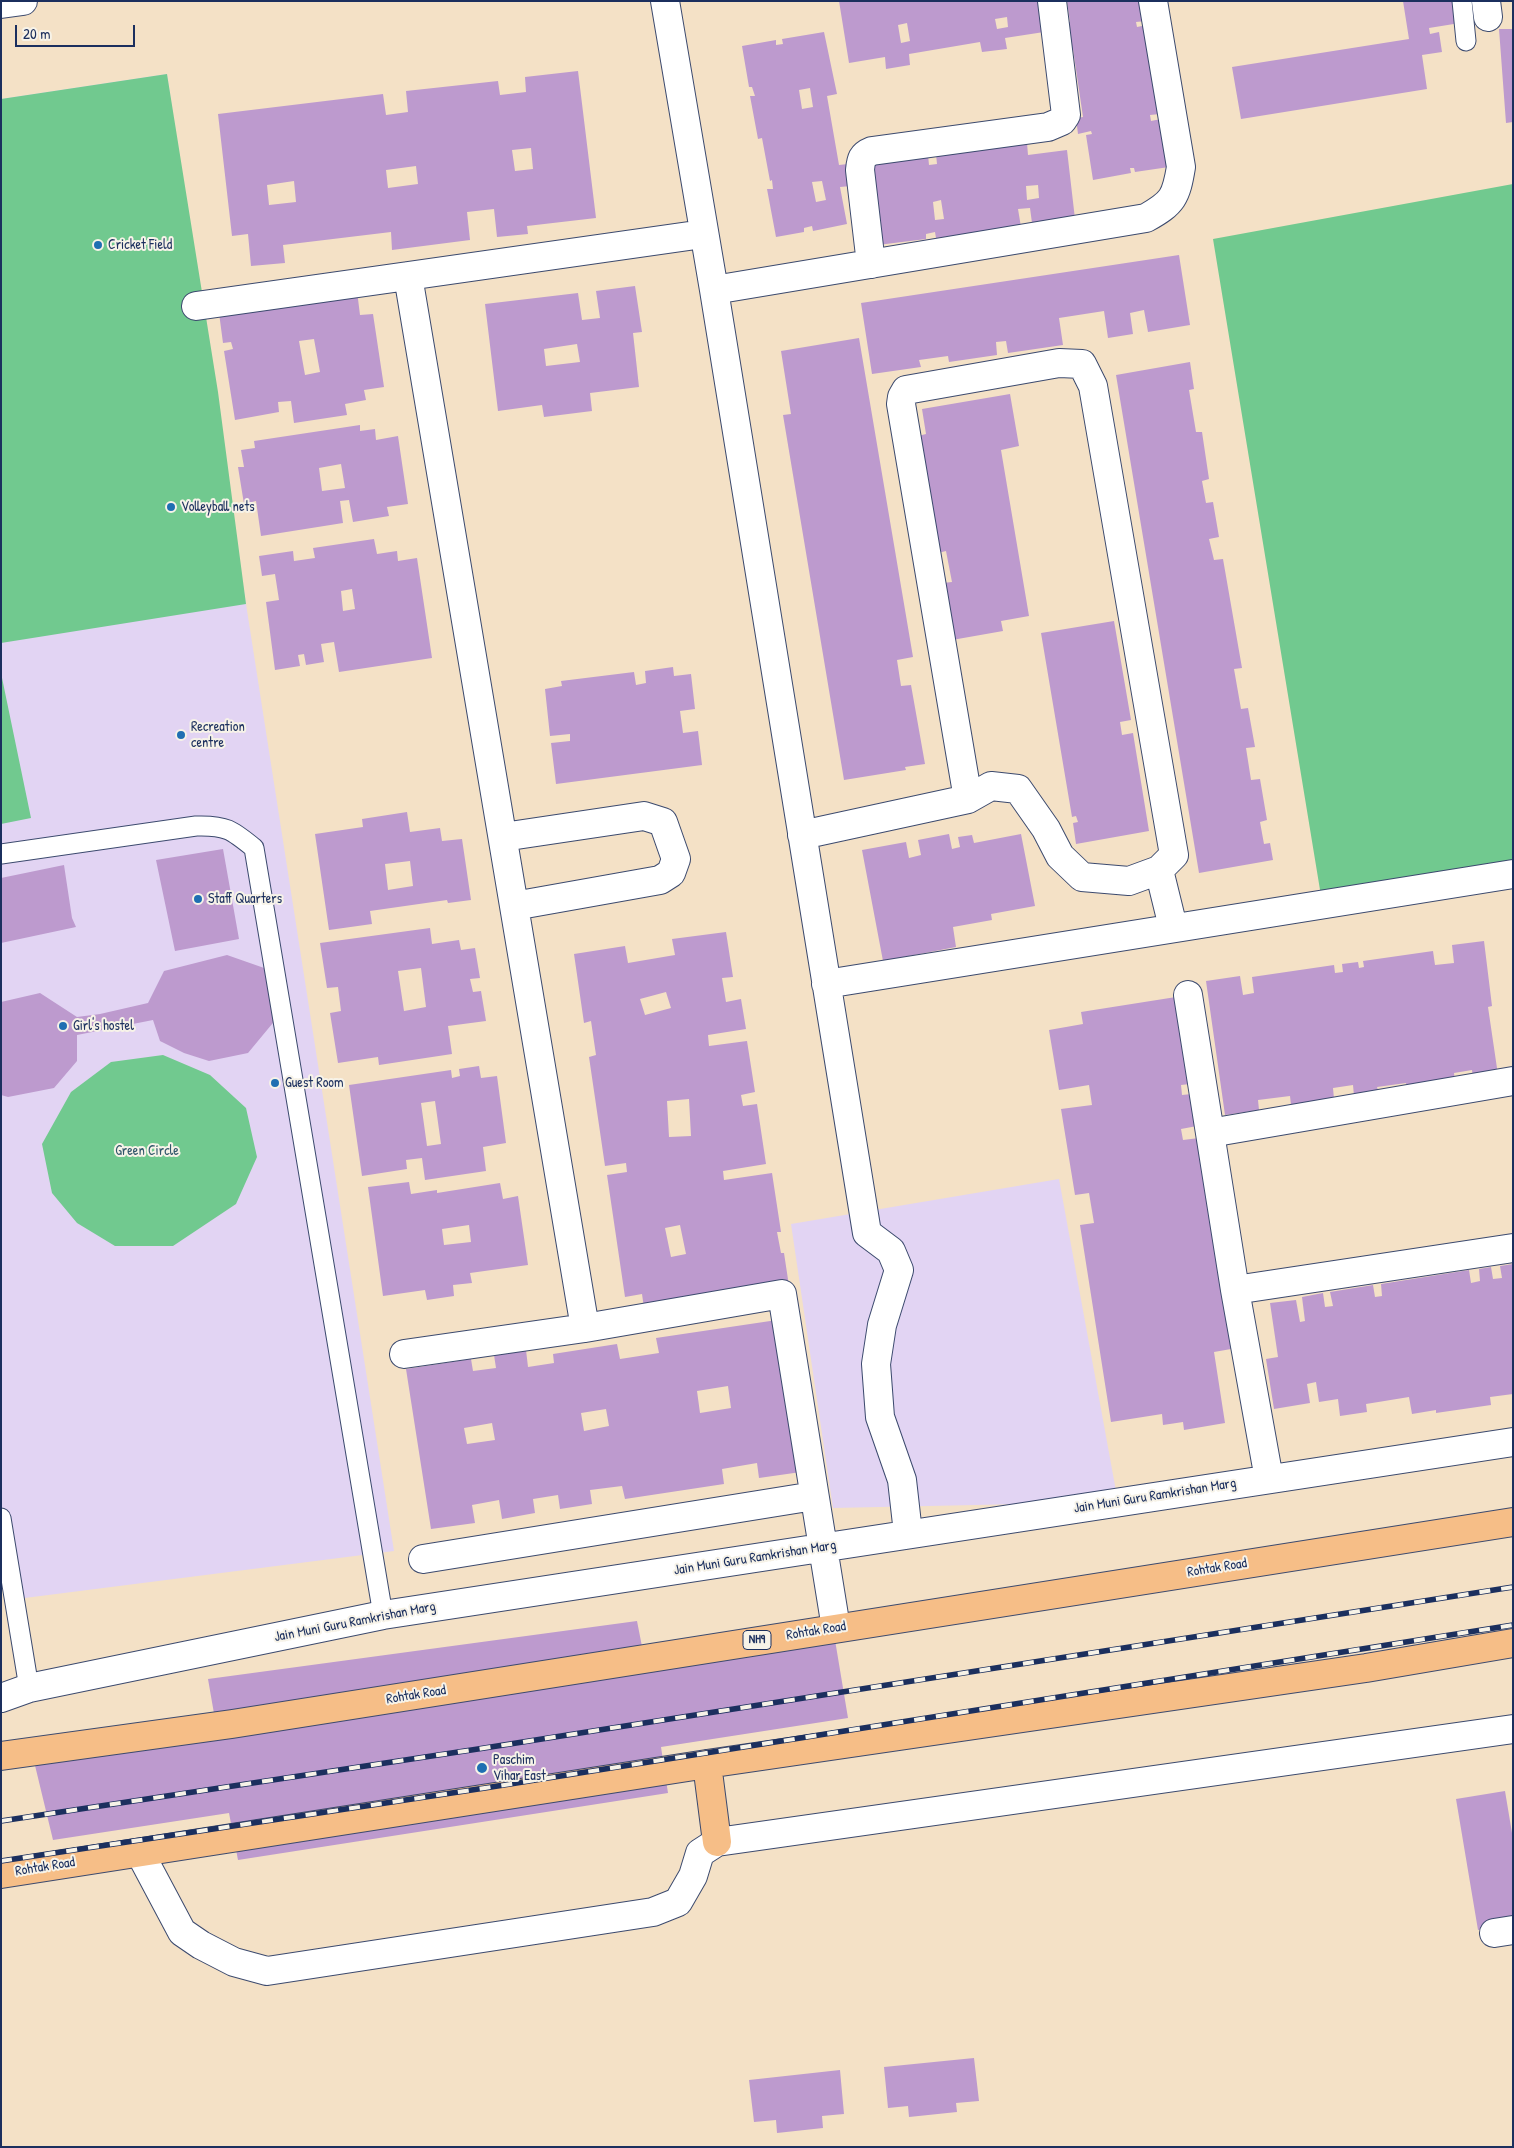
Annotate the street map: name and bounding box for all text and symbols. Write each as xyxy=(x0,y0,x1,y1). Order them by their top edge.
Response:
scale bar xyxy=(18,15,138,47)
text: 20 m xyxy=(23,23,50,44)
place label: Cricket Field xyxy=(108,237,172,253)
marker: Cricket Field xyxy=(92,239,104,251)
place label: Volleyball nets xyxy=(181,499,255,515)
marker: Volleyball nets xyxy=(165,501,177,513)
place label: Recreation centre xyxy=(191,719,245,752)
marker: Recreation centre xyxy=(175,729,187,741)
place label: Staff Quarters xyxy=(208,891,282,907)
marker: Staff Quarters xyxy=(192,893,204,905)
place label: Girl's hostel xyxy=(73,1018,134,1034)
marker: Girl's hostel xyxy=(57,1020,69,1032)
place label: Guest Room xyxy=(285,1075,343,1091)
marker: Guest Room xyxy=(269,1077,281,1089)
park label: Green Circle xyxy=(115,1143,179,1159)
street label: Jain Muni Guru Ramkrishan Marg xyxy=(1073,1475,1237,1517)
street label: Jain Muni Guru Ramkrishan Marg xyxy=(673,1537,837,1579)
street label: Rohtak Road xyxy=(1186,1555,1248,1581)
street label: Jain Muni Guru Ramkrishan Marg xyxy=(273,1598,437,1646)
street label: Rohtak Road xyxy=(785,1618,847,1644)
road number: NH9 xyxy=(743,1630,771,1650)
street label: Rohtak Road xyxy=(385,1682,447,1708)
place label: Paschim Vihar East xyxy=(493,1752,546,1784)
marker: Paschim Vihar East xyxy=(475,1761,489,1775)
street label: Rohtak Road xyxy=(14,1854,76,1880)

